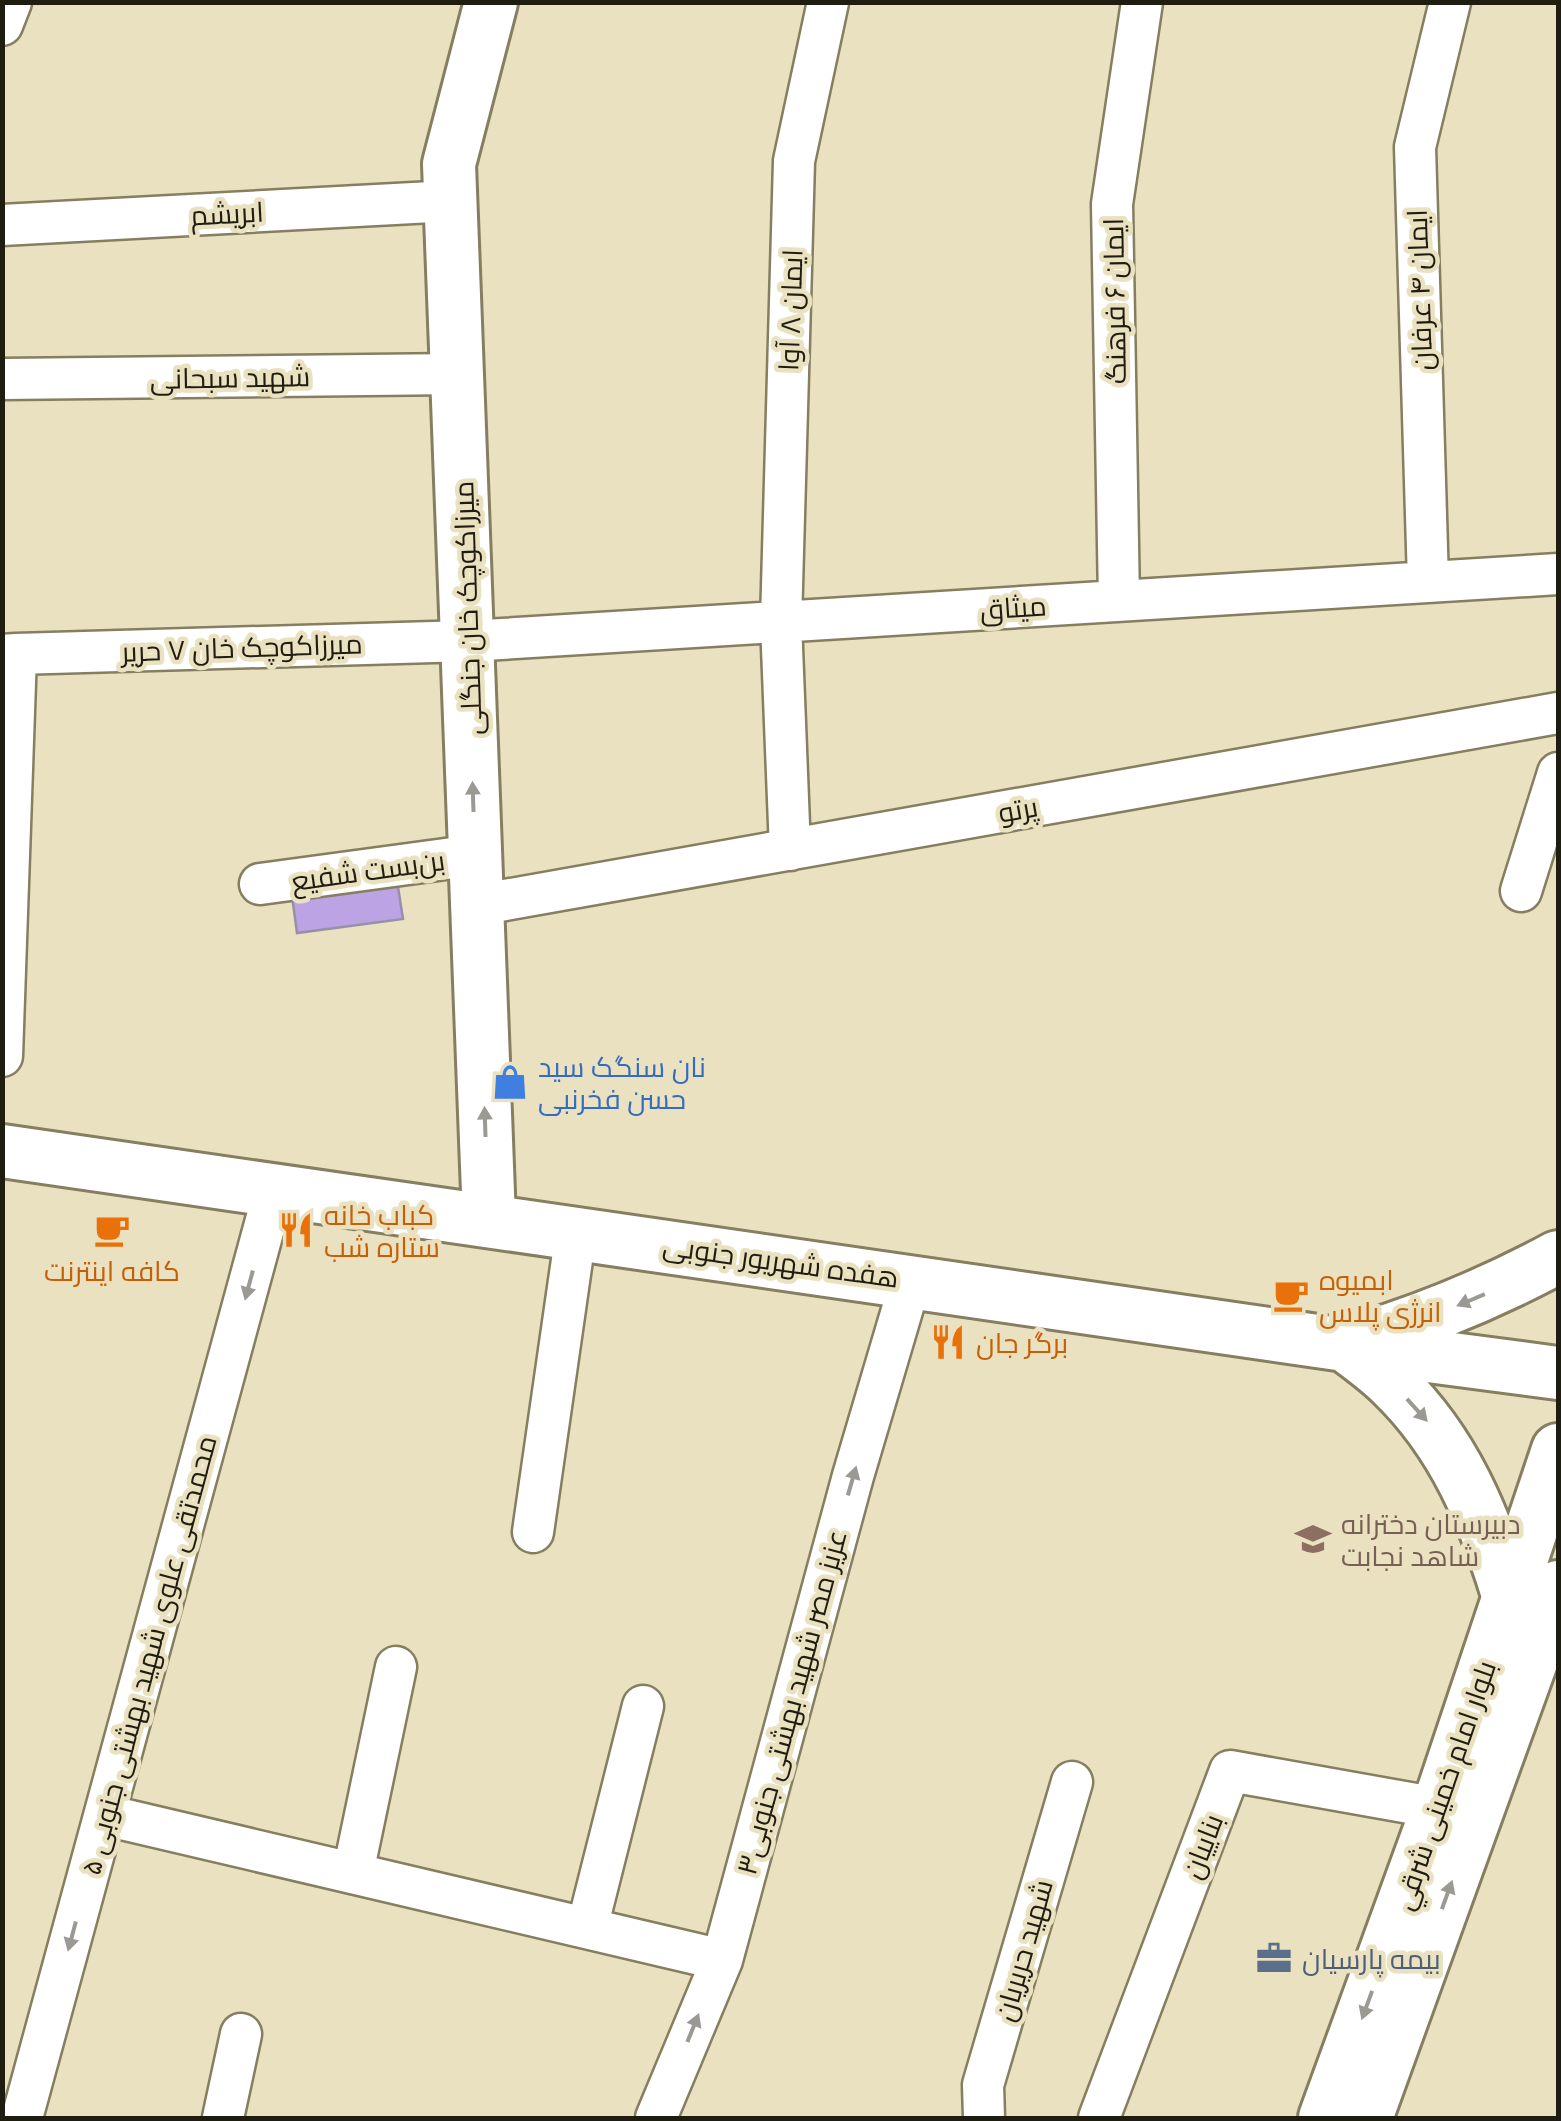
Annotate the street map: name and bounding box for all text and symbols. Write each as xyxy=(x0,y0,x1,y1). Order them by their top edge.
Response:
street label: ابریشم xyxy=(189,193,265,235)
street label: ایمان ۴ عرفان xyxy=(1398,209,1440,371)
street label: ایمان ۶ فرهنگ xyxy=(1094,218,1134,384)
street label: ایمان ۸ آوا xyxy=(769,248,811,372)
street label: شهید سبحانی xyxy=(150,357,310,397)
street label: میرزاکوچک خان جنگلی xyxy=(444,480,491,736)
street label: میثاق xyxy=(978,586,1048,628)
street label: میرزاکوچک خان ۷ حریر xyxy=(119,624,363,671)
one-way arrow xyxy=(465,780,481,812)
street label: پرتو xyxy=(995,787,1041,832)
street label: بن‌بست شفیع xyxy=(289,841,447,900)
place label: نان سنگک سید حسن فخرنبی xyxy=(538,1048,706,1117)
shop icon: نان سنگک سید حسن فخرنبی xyxy=(491,1063,529,1101)
one-way arrow xyxy=(477,1105,493,1137)
place label: کباب خانه ستاره شب xyxy=(324,1196,440,1265)
cafe icon: کافه اینترنت xyxy=(93,1211,131,1249)
restaurant icon: کباب خانه ستاره شب xyxy=(277,1211,315,1249)
street label: هفده شهریور جنوبی xyxy=(661,1226,901,1296)
place label: کافه اینترنت xyxy=(44,1252,180,1289)
place label: ابمیوه انرژی پلاس xyxy=(1319,1261,1442,1331)
one-way arrow xyxy=(240,1270,256,1301)
cafe icon: ابمیوه انرژی پلاس xyxy=(1272,1276,1310,1314)
one-way arrow xyxy=(1456,1292,1486,1308)
restaurant icon: برگر جان xyxy=(929,1323,967,1361)
place label: برگر جان xyxy=(976,1324,1068,1361)
one-way arrow xyxy=(1405,1397,1427,1422)
street label: محمدتقی علوی شهید بهشتی جنوبی ۵ xyxy=(71,1431,225,1879)
one-way arrow xyxy=(844,1465,860,1496)
place label: دبیرستان دخترانه شاهد نجابت xyxy=(1341,1505,1520,1574)
school or university icon: دبیرستان دخترانه شاهد نجابت xyxy=(1294,1520,1332,1558)
street label: عزیز مصر شهید بهشتی جنوبی۳ xyxy=(727,1525,855,1879)
street label: بلوار امام خمینی شرقي xyxy=(1384,1655,1508,1916)
street label: بناییان xyxy=(1173,1808,1231,1884)
street label: شهید حریریان xyxy=(985,1875,1061,2025)
one-way arrow xyxy=(1440,1880,1455,1910)
one-way arrow xyxy=(63,1921,79,1952)
office icon: بیمه پارسیان xyxy=(1255,1939,1293,1977)
place label: بیمه پارسیان xyxy=(1302,1940,1441,1978)
one-way arrow xyxy=(1359,1990,1374,2020)
one-way arrow xyxy=(686,2013,702,2043)

